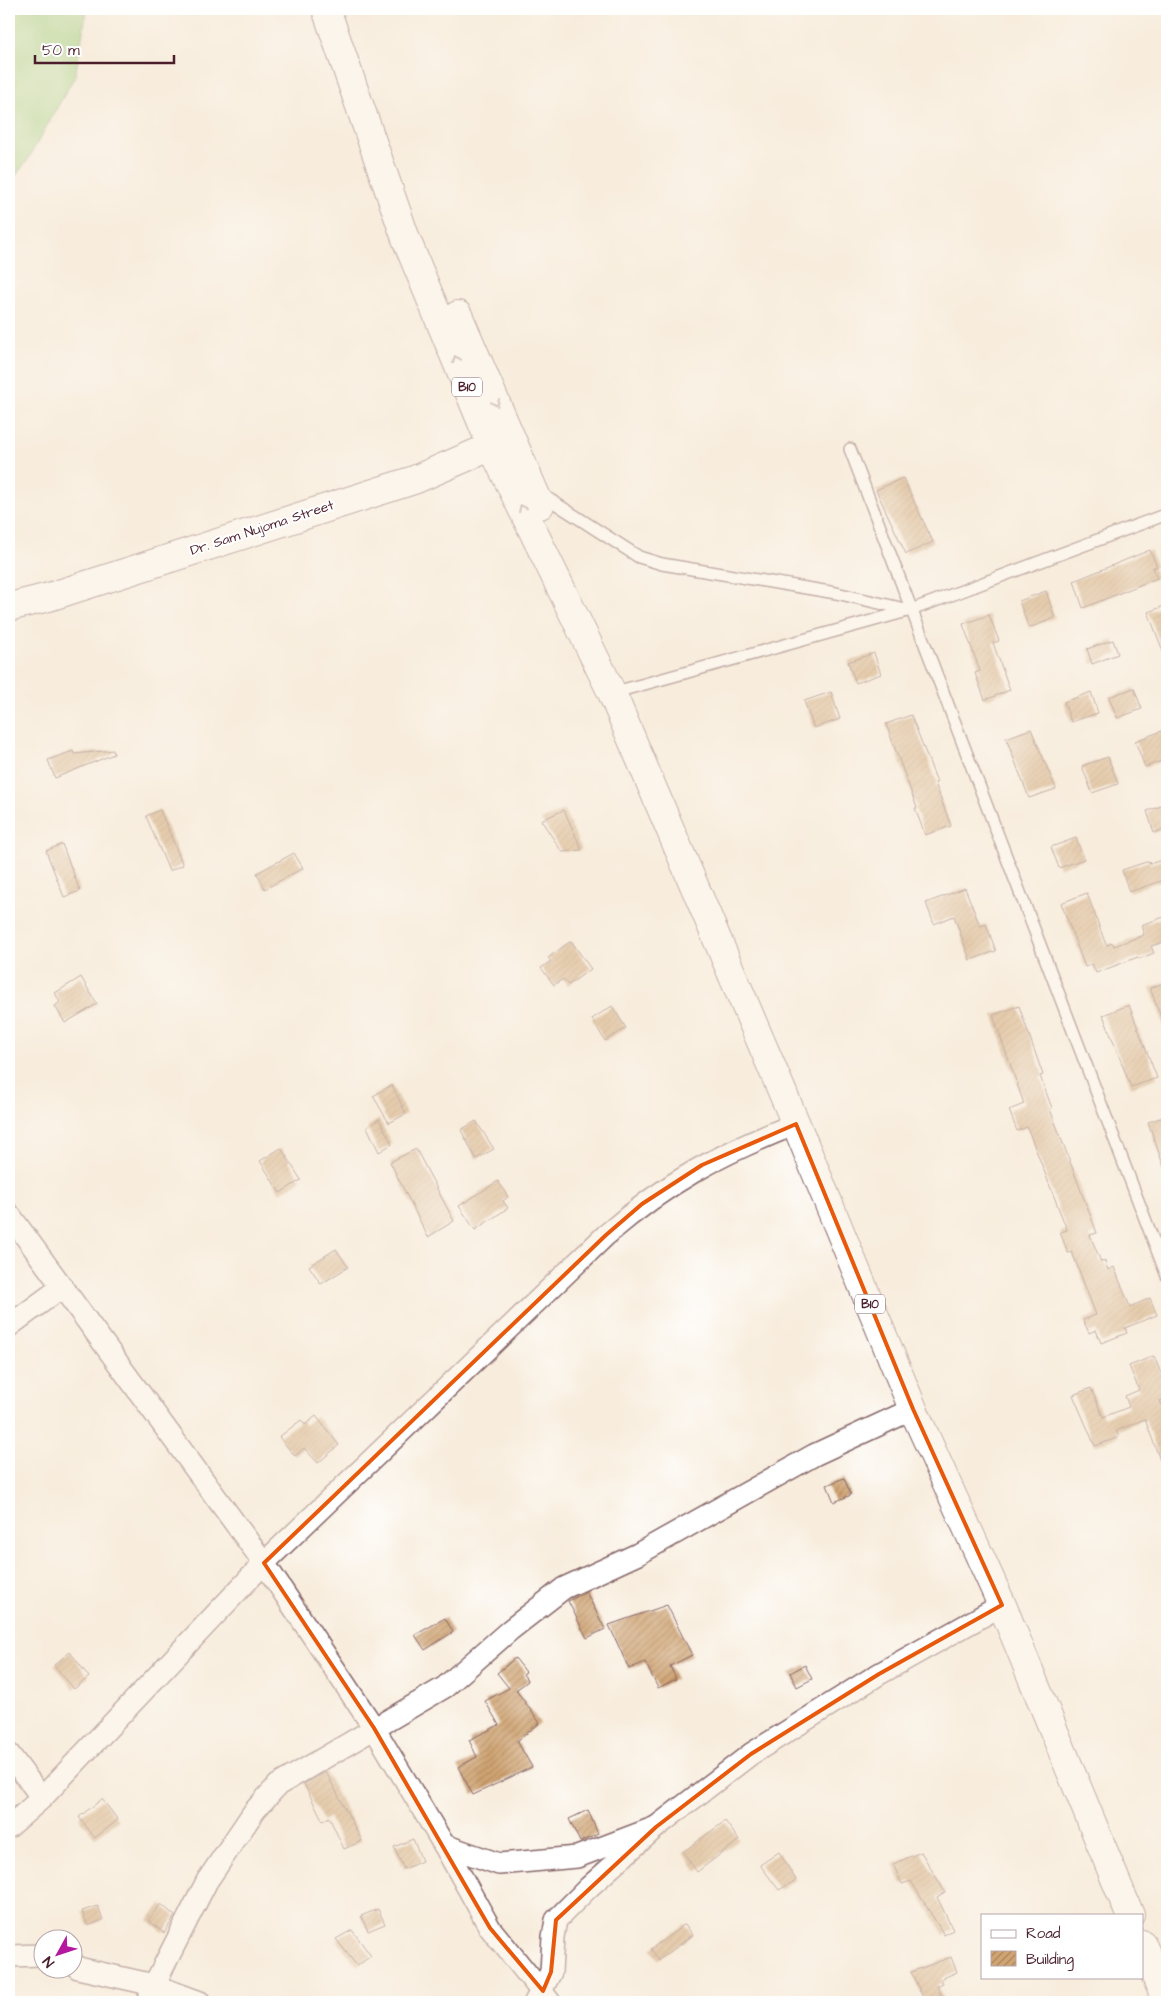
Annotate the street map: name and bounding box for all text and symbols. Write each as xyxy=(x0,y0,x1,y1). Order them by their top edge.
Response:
scale bar xyxy=(35,32,174,64)
text: 50 m xyxy=(42,40,80,61)
one-way arrow xyxy=(452,355,462,364)
road number: B10 xyxy=(452,378,482,397)
one-way arrow xyxy=(489,398,500,407)
street label: Dr. Sam Nujoma Street xyxy=(188,495,337,561)
one-way arrow xyxy=(517,504,528,513)
road number: B10 xyxy=(855,1295,885,1314)
legend xyxy=(981,1914,1144,1978)
text: Road xyxy=(1026,1923,1061,1944)
north arrow xyxy=(32,1928,82,1978)
text: Building xyxy=(1026,1949,1074,1971)
text: N xyxy=(38,1952,59,1972)

